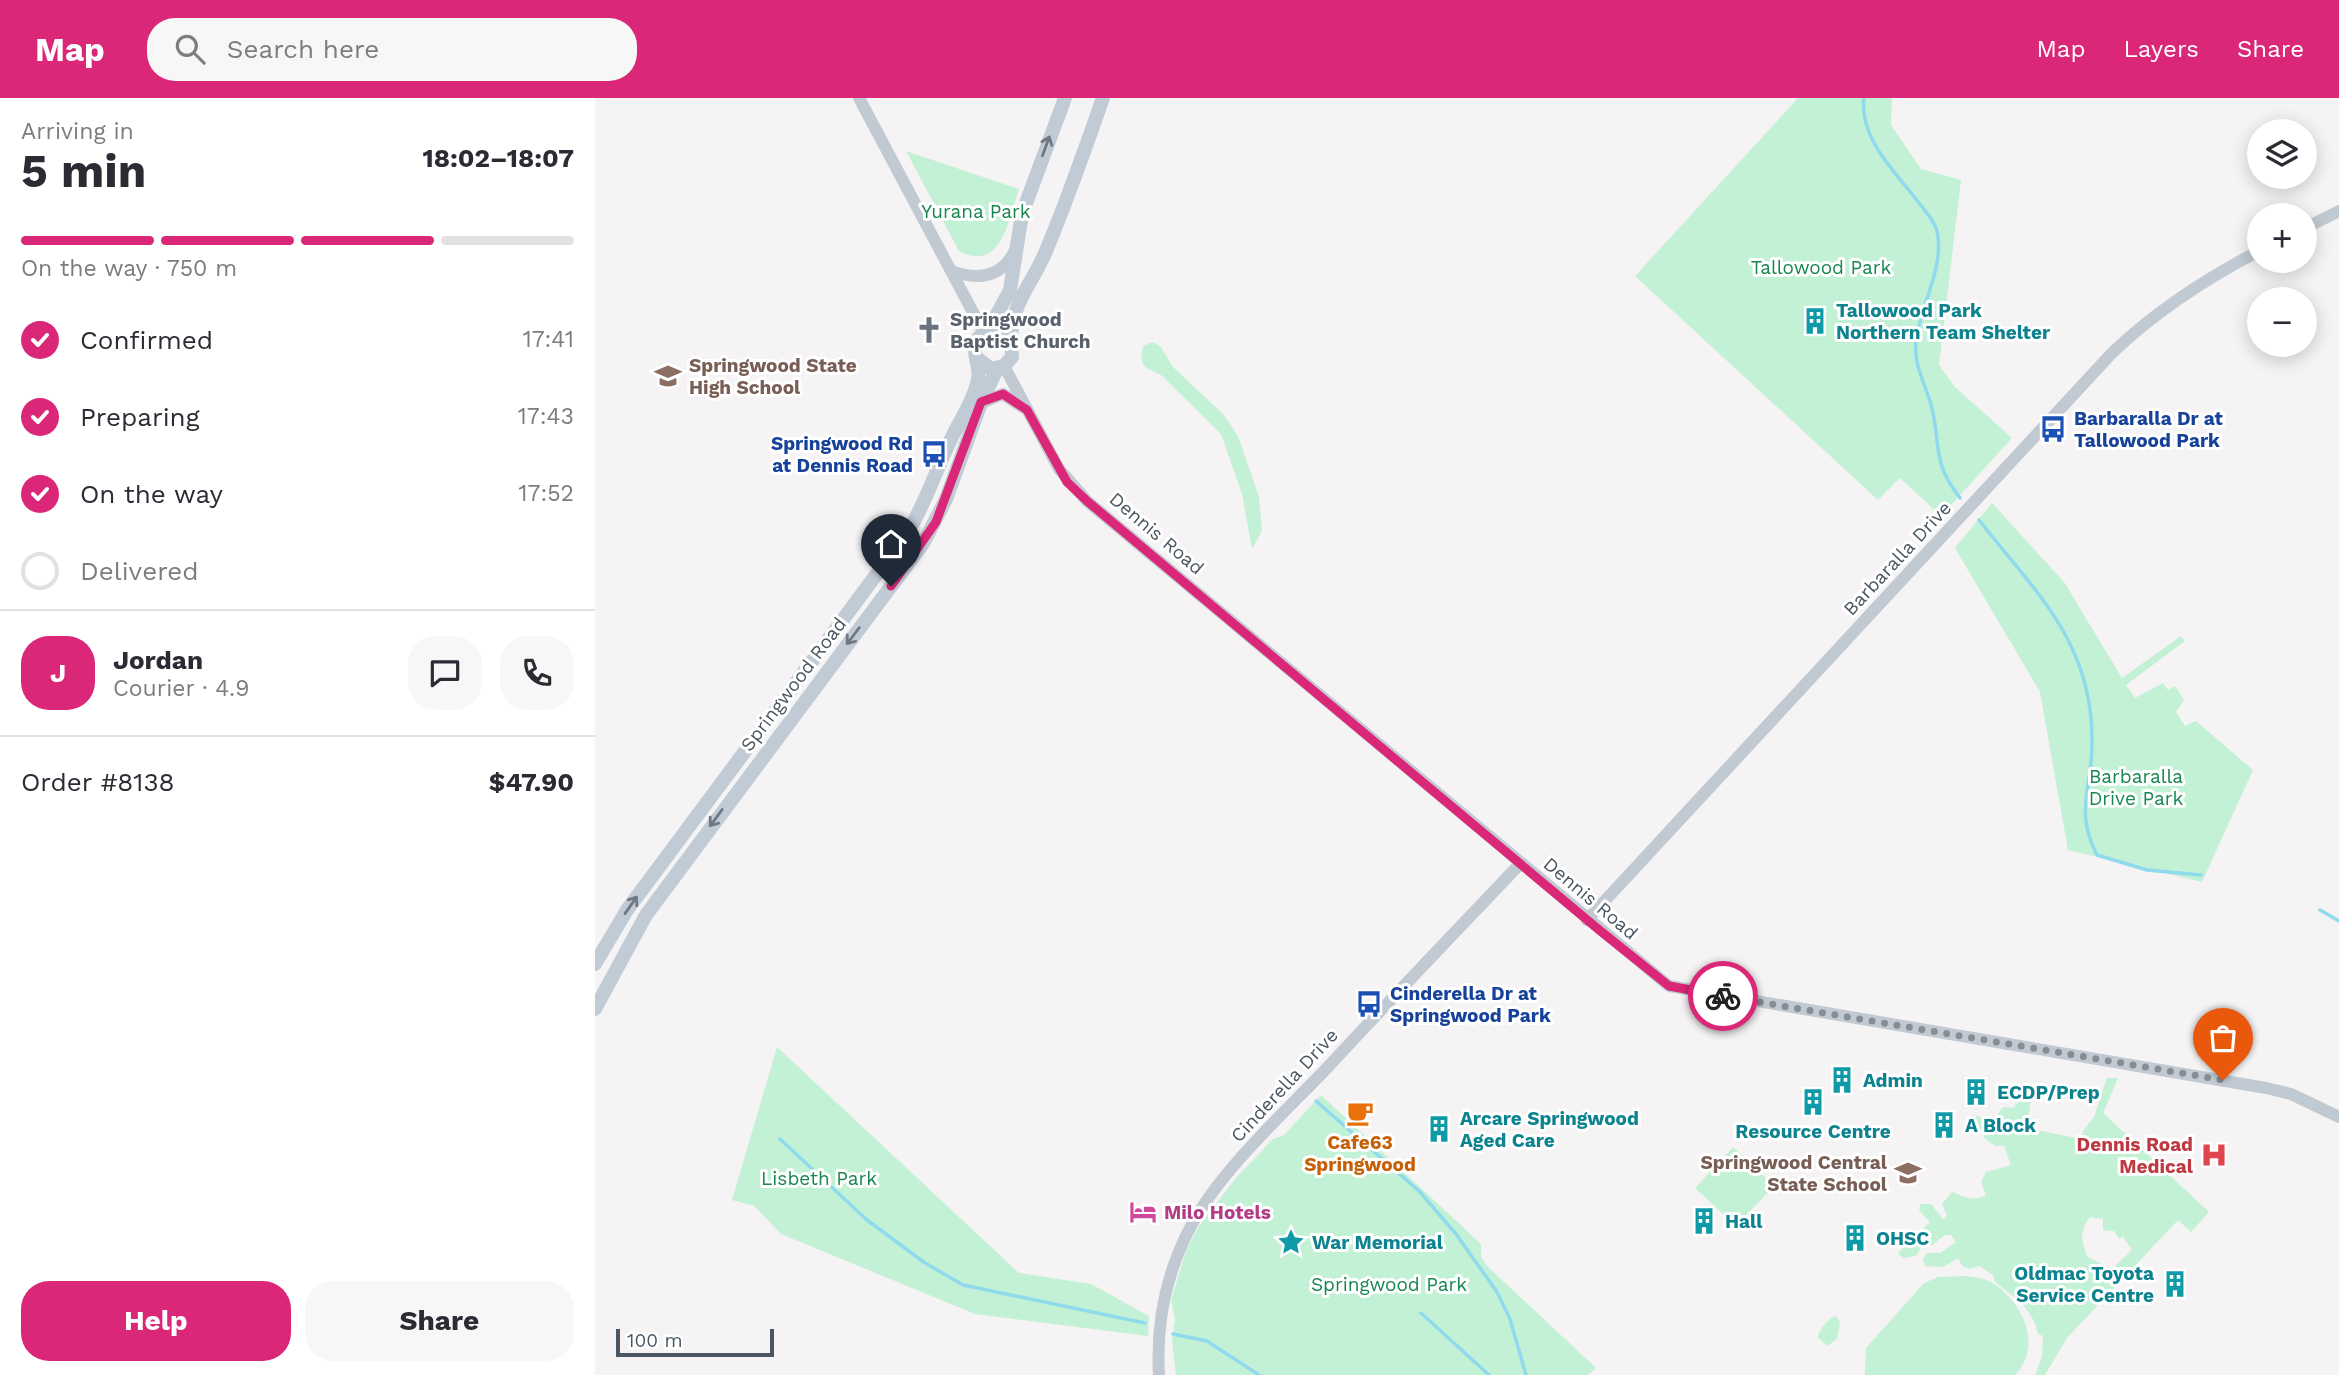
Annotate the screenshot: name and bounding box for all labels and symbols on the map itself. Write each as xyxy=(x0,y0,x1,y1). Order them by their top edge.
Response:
one-way arrow xyxy=(1041,136,1054,158)
park label: Yurana Park xyxy=(921,200,1031,223)
park label: Tallowood Park xyxy=(1751,256,1892,279)
place label: Tallowood Park Northern Team Shelter xyxy=(1836,299,2051,344)
building icon: Tallowood Park Northern Team Shelter xyxy=(1800,306,1830,336)
place label: Springwood Baptist Church xyxy=(950,308,1091,353)
church icon: Springwood Baptist Church xyxy=(914,315,944,345)
place label: Springwood State High School xyxy=(689,354,857,399)
school or university icon: Springwood State High School xyxy=(653,361,683,391)
place label: Barbaralla Dr at Tallowood Park xyxy=(2074,407,2223,452)
bus stop icon: Barbaralla Dr at Tallowood Park xyxy=(2038,414,2068,444)
place label: Springwood Rd at Dennis Road xyxy=(771,432,913,477)
bus stop icon: Springwood Rd at Dennis Road xyxy=(919,439,949,469)
street label: Dennis Road xyxy=(1105,487,1209,580)
street label: Barbaralla Drive xyxy=(1839,497,1956,620)
pin xyxy=(861,514,921,586)
street label: Springwood Road xyxy=(736,613,851,756)
one-way arrow xyxy=(845,627,860,645)
park label: Barbaralla Drive Park xyxy=(2089,765,2184,810)
one-way arrow xyxy=(709,809,724,827)
street label: Dennis Road xyxy=(1539,852,1643,945)
one-way arrow xyxy=(624,896,638,915)
courier xyxy=(1688,961,1758,1031)
place label: Cinderella Dr at Springwood Park xyxy=(1390,982,1551,1027)
bus stop icon: Cinderella Dr at Springwood Park xyxy=(1354,989,1384,1019)
pin xyxy=(2193,1008,2253,1080)
street label: Cinderella Drive xyxy=(1226,1024,1343,1147)
building icon: Admin xyxy=(1827,1065,1857,1095)
place label: Admin xyxy=(1863,1069,1923,1092)
building icon: ECDP/Prep xyxy=(1961,1077,1991,1107)
place label: ECDP/Prep xyxy=(1997,1081,2100,1104)
building icon: Resource Centre xyxy=(1798,1087,1828,1117)
cafe icon: Cafe63 Springwood xyxy=(1345,1098,1375,1128)
place label: Arcare Springwood Aged Care xyxy=(1460,1107,1639,1152)
building icon: A Block xyxy=(1929,1110,1959,1140)
building icon: Arcare Springwood Aged Care xyxy=(1424,1114,1454,1144)
place label: A Block xyxy=(1965,1114,2036,1137)
place label: Resource Centre xyxy=(1735,1120,1891,1143)
place label: Cafe63 Springwood xyxy=(1304,1131,1416,1176)
place label: Dennis Road Medical xyxy=(2077,1133,2194,1178)
hospital icon: Dennis Road Medical xyxy=(2199,1140,2229,1170)
place label: Springwood Central State School xyxy=(1701,1151,1888,1196)
school or university icon: Springwood Central State School xyxy=(1893,1158,1923,1188)
park label: Lisbeth Park xyxy=(761,1167,877,1190)
hotel icon: Milo Hotels xyxy=(1128,1197,1158,1227)
place label: Milo Hotels xyxy=(1164,1201,1271,1224)
building icon: Hall xyxy=(1689,1206,1719,1236)
place label: Hall xyxy=(1725,1210,1763,1233)
building icon: OHSC xyxy=(1840,1223,1870,1253)
place icon: War Memorial xyxy=(1276,1227,1306,1257)
place label: OHSC xyxy=(1876,1227,1929,1250)
place label: War Memorial xyxy=(1312,1231,1444,1254)
place label: Oldmac Toyota Service Centre xyxy=(2014,1262,2154,1307)
building icon: Oldmac Toyota Service Centre xyxy=(2160,1269,2190,1299)
park label: Springwood Park xyxy=(1311,1273,1467,1296)
scale bar xyxy=(616,1326,773,1358)

